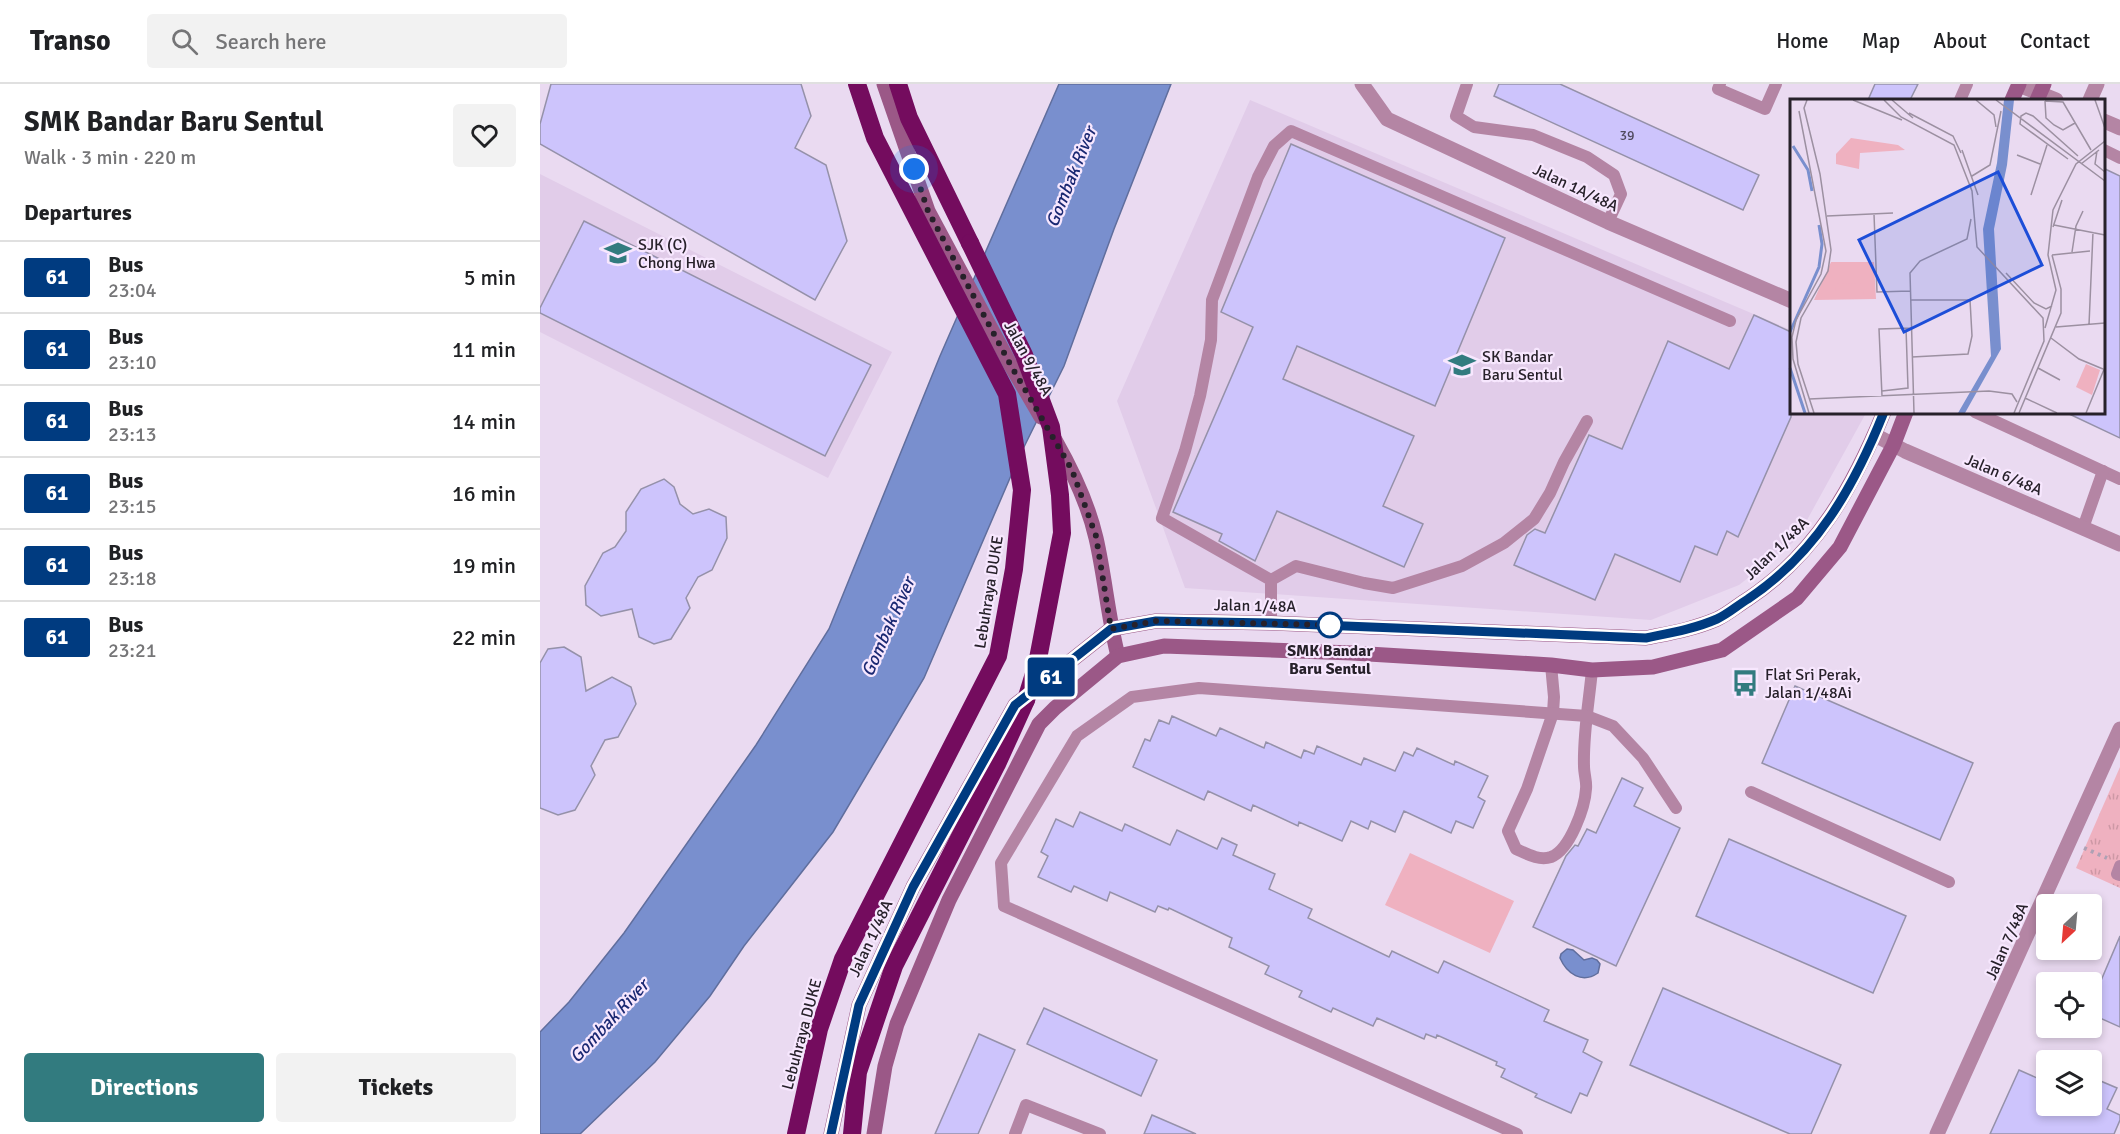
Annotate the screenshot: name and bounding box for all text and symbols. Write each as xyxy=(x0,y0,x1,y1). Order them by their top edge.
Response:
search box xyxy=(147,14,567,68)
text: Transo xyxy=(30,24,111,58)
icon: search xyxy=(168,25,201,58)
text: Search here xyxy=(216,28,326,55)
text: Home xyxy=(1776,28,1829,54)
text: Map xyxy=(1862,28,1900,54)
text: About xyxy=(1933,28,1987,54)
text: Contact xyxy=(2020,28,2090,54)
inset map xyxy=(1790,99,2105,414)
button: heart xyxy=(453,104,516,167)
text: SMK Bandar Baru Sentul xyxy=(24,105,324,139)
water label: Gombak River xyxy=(1041,122,1102,230)
house number: 39 xyxy=(1619,127,1635,144)
text: Walk · 3 min · 220 m xyxy=(24,145,196,170)
your location xyxy=(899,154,929,184)
street label: Jalan 1A/48A xyxy=(1530,159,1622,217)
text: Departures xyxy=(24,199,132,226)
place label: SJK (C) Chong Hwa xyxy=(638,235,716,273)
school or university icon: SJK (C) Chong Hwa xyxy=(603,238,633,268)
text: Bus xyxy=(108,251,143,278)
text: 61 xyxy=(46,264,68,290)
text: 5 min xyxy=(464,264,516,291)
text: 23:04 xyxy=(108,278,157,303)
street label: Jalan 9/48A xyxy=(999,318,1057,400)
text: Bus xyxy=(108,323,143,350)
text: 61 xyxy=(46,336,68,362)
text: 11 min xyxy=(452,336,516,363)
place label: SK Bandar Baru Sentul xyxy=(1482,347,1563,385)
text: 23:10 xyxy=(108,350,157,375)
school or university icon: SK Bandar Baru Sentul xyxy=(1447,350,1477,380)
text: Bus xyxy=(108,395,143,422)
text: 61 xyxy=(46,408,68,434)
text: 14 min xyxy=(452,408,516,435)
text: 23:13 xyxy=(108,422,157,447)
street label: Jalan 6/48A xyxy=(1962,450,2046,500)
text: Bus xyxy=(108,467,143,494)
text: 61 xyxy=(46,480,68,506)
text: 16 min xyxy=(452,480,516,507)
text: 23:15 xyxy=(108,494,157,519)
street label: Jalan 1/48A xyxy=(1740,513,1813,585)
street label: Lebuhraya DUKE xyxy=(970,534,1008,650)
text: Bus xyxy=(108,539,143,566)
text: 61 xyxy=(46,552,68,578)
text: 19 min xyxy=(452,552,516,579)
text: 23:18 xyxy=(108,566,157,591)
water label: Gombak River xyxy=(856,572,921,680)
street label: Jalan 1/48A xyxy=(1214,595,1297,617)
text: Bus xyxy=(108,611,143,638)
marker: SMK Bandar Baru Sentul xyxy=(1317,612,1343,638)
text: 61 xyxy=(46,624,68,650)
text: 22 min xyxy=(452,624,516,651)
text: 23:21 xyxy=(108,638,157,663)
place label: SMK Bandar Baru Sentul xyxy=(1287,641,1373,679)
line badge: 61 xyxy=(1024,658,1078,696)
text: 61 xyxy=(1040,664,1062,690)
place label: Flat Sri Perak, Jalan 1/48Ai xyxy=(1765,665,1861,703)
bus stop icon: Flat Sri Perak, Jalan 1/48Ai xyxy=(1730,668,1760,698)
north arrow xyxy=(2036,894,2102,960)
map controls xyxy=(2036,894,2102,1116)
street label: Jalan 1/48A xyxy=(844,897,897,980)
street label: Jalan 7/48A xyxy=(1981,900,2033,983)
button: locate xyxy=(2036,972,2102,1038)
water label: Gombak River xyxy=(565,973,655,1067)
street label: Lebuhraya DUKE xyxy=(778,977,826,1092)
button: layers xyxy=(2036,1050,2102,1116)
button: Directions xyxy=(24,1053,264,1122)
button: Tickets xyxy=(276,1053,516,1122)

